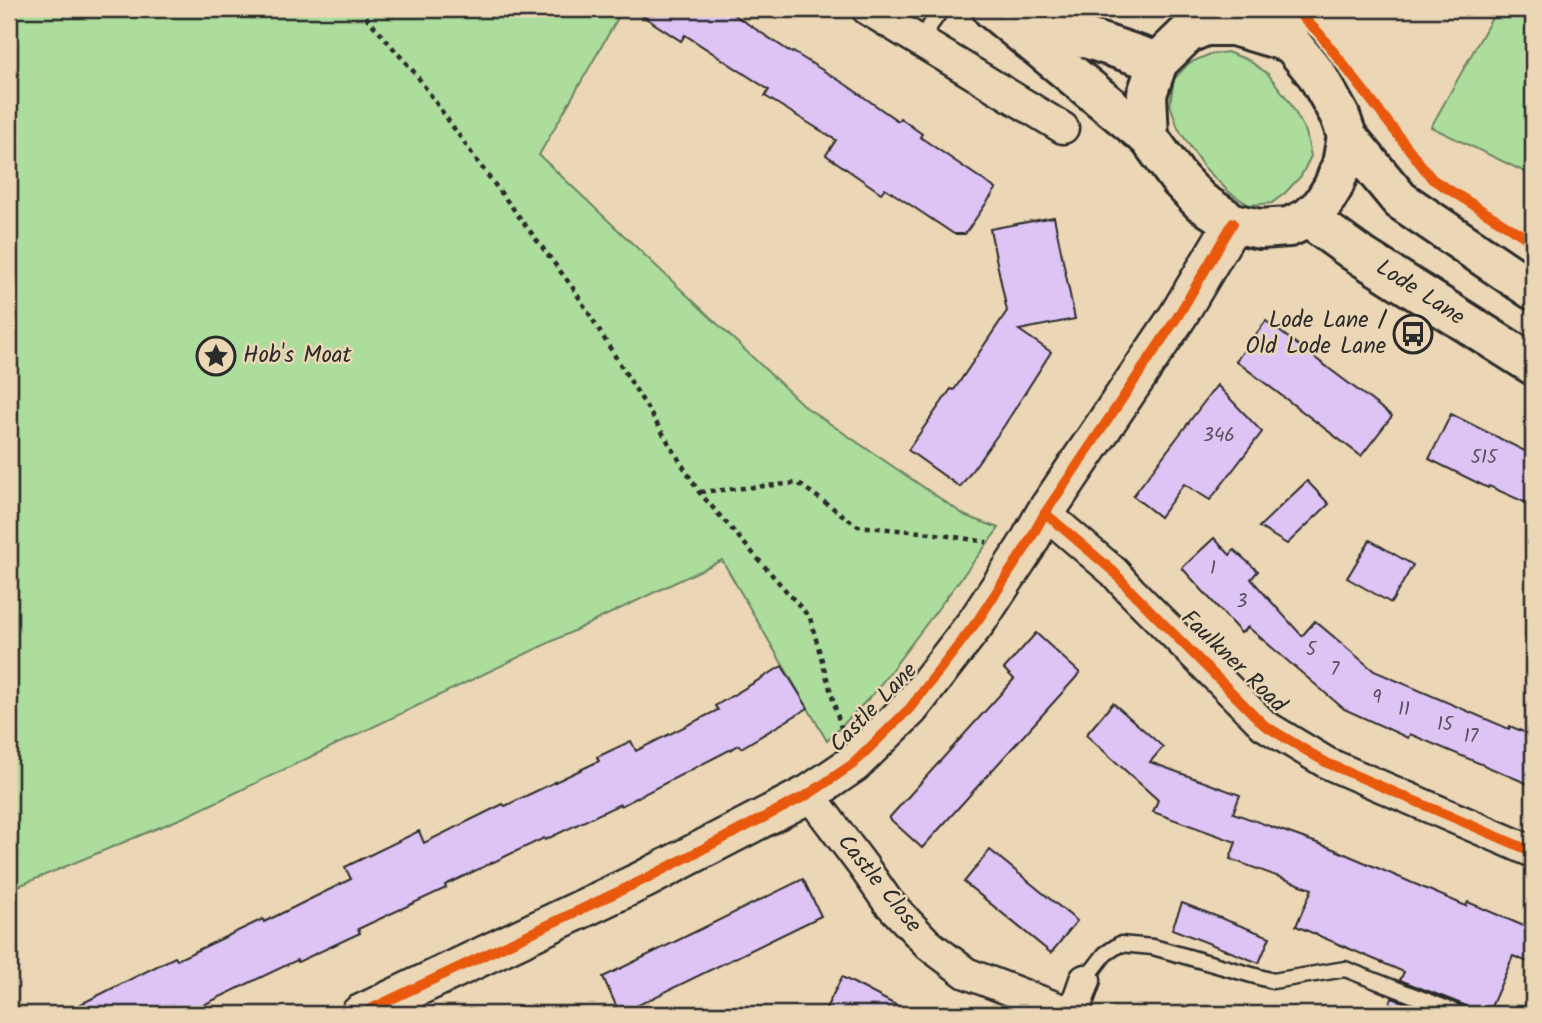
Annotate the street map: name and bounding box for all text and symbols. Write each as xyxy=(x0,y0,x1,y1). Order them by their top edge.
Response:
street label: Lode Lane xyxy=(1368,251,1472,335)
place label: Lode Lane / Old Lode Lane xyxy=(1246,303,1388,365)
bus stop icon: Lode Lane / Old Lode Lane xyxy=(1392,313,1434,355)
place icon: Hob's Moat xyxy=(195,335,237,377)
place label: Hob's Moat xyxy=(243,338,353,374)
house number: 346 xyxy=(1203,421,1235,451)
house number: 515 xyxy=(1471,443,1499,473)
house number: 1 xyxy=(1210,554,1216,584)
house number: 3 xyxy=(1237,587,1248,617)
street label: Faulkner Road xyxy=(1172,602,1295,722)
house number: 5 xyxy=(1306,635,1318,665)
street label: Castle Lane xyxy=(821,654,927,762)
house number: 7 xyxy=(1331,655,1341,685)
house number: 9 xyxy=(1372,683,1382,713)
house number: 11 xyxy=(1398,695,1410,725)
house number: 15 xyxy=(1437,710,1455,740)
house number: 17 xyxy=(1464,722,1480,752)
street label: Castle Close xyxy=(828,827,930,941)

